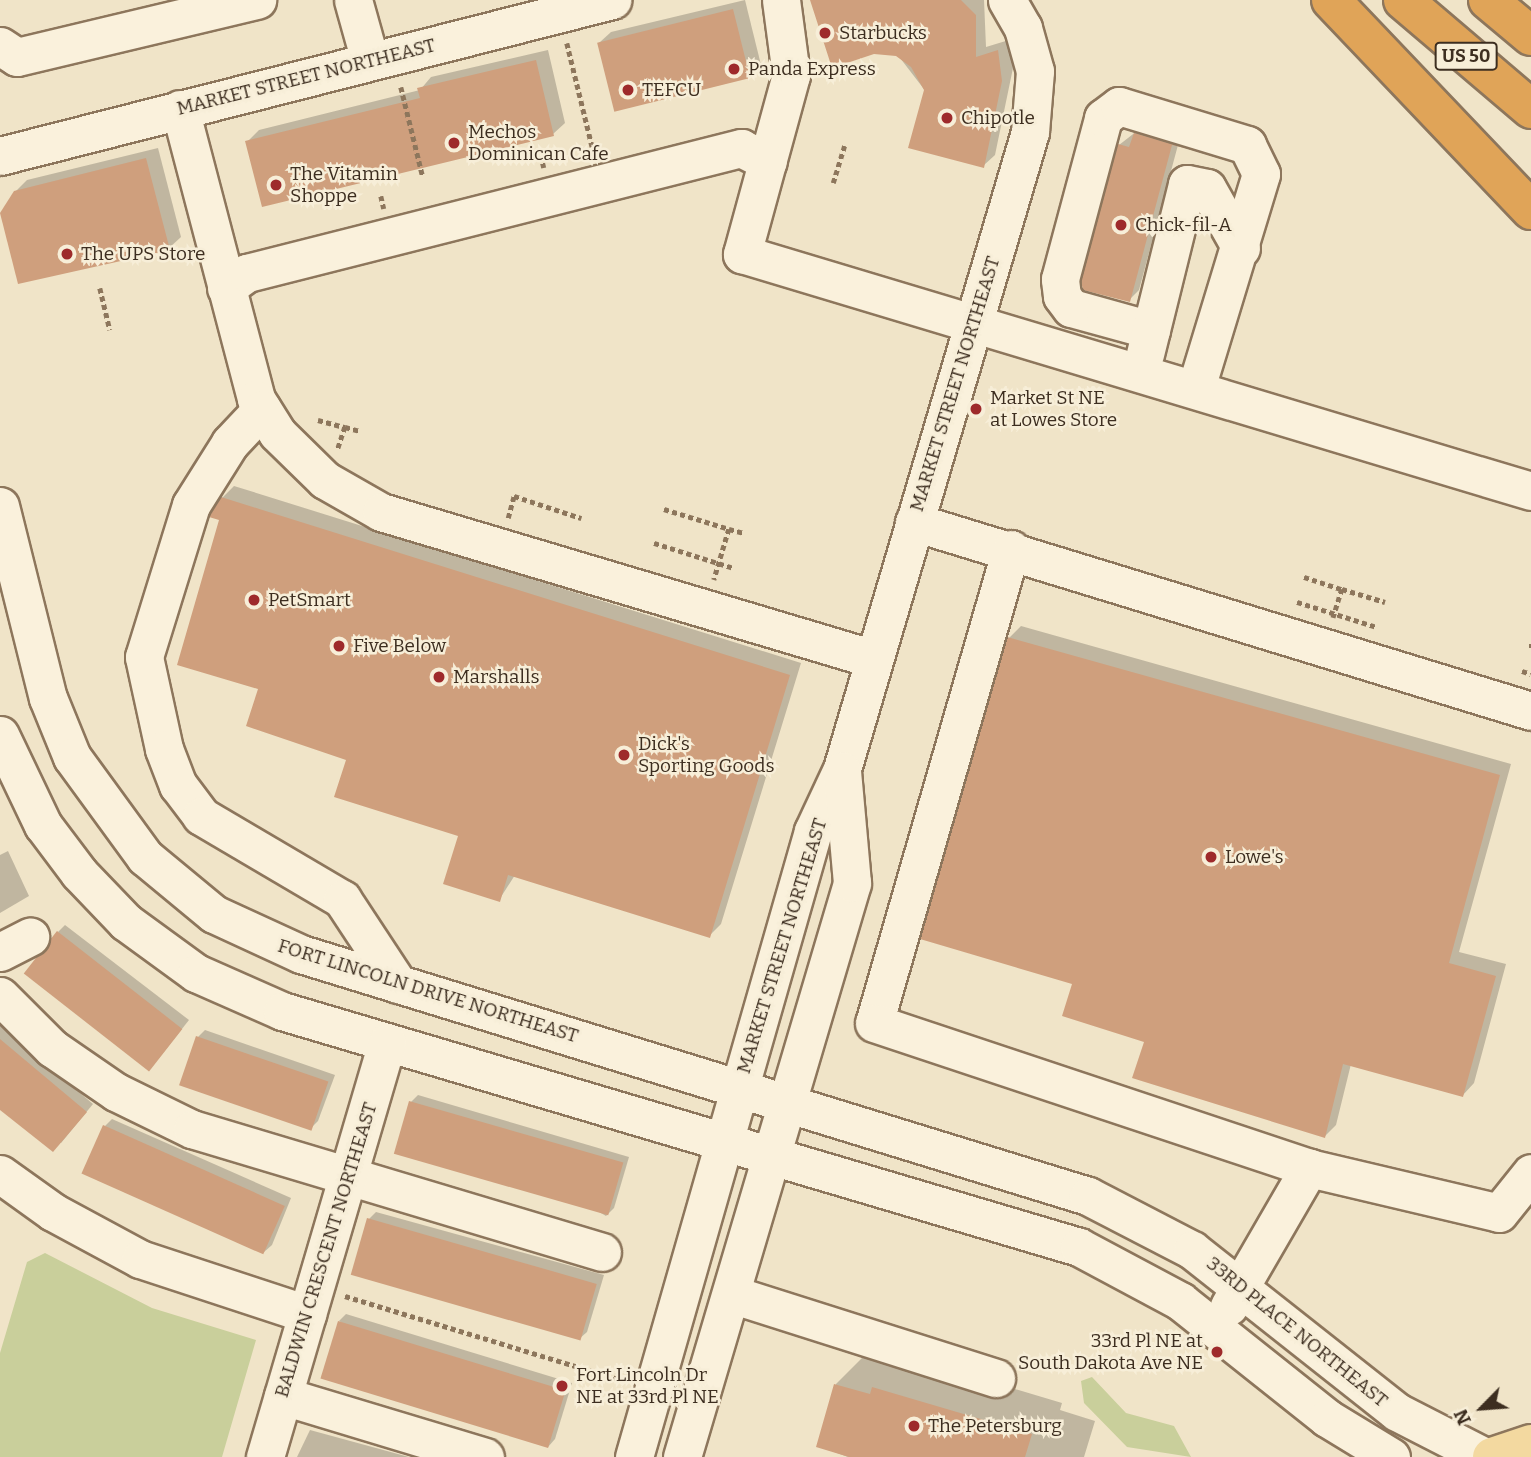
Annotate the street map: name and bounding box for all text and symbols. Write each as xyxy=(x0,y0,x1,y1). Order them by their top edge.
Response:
place label: Starbucks xyxy=(839,22,927,44)
marker: Starbucks xyxy=(817,25,833,41)
street label: MARKET STREET NORTHEAST xyxy=(174,34,438,120)
road number: US 50 xyxy=(1434,42,1498,70)
place label: Panda Express xyxy=(748,58,876,80)
marker: Panda Express xyxy=(726,61,742,77)
place label: TEFCU xyxy=(642,79,701,101)
marker: TEFCU xyxy=(620,82,636,98)
place label: Chipotle xyxy=(961,107,1035,129)
marker: Chipotle xyxy=(939,110,955,126)
place label: Mechos Dominican Cafe xyxy=(468,121,609,165)
marker: Mechos Dominican Cafe xyxy=(446,135,462,151)
place label: The Vitamin Shoppe xyxy=(290,163,398,207)
marker: The Vitamin Shoppe xyxy=(268,177,284,193)
place label: Chick-fil-A xyxy=(1135,214,1232,236)
marker: Chick-fil-A xyxy=(1113,217,1129,233)
place label: The UPS Store xyxy=(81,243,205,265)
marker: The UPS Store xyxy=(59,246,75,262)
street label: MARKET STREET NORTHEAST xyxy=(905,254,1005,514)
place label: Market St NE at Lowes Store xyxy=(990,387,1117,431)
marker: Market St NE at Lowes Store xyxy=(968,401,984,417)
place label: PetSmart xyxy=(268,589,351,611)
marker: PetSmart xyxy=(246,592,262,608)
place label: Five Below xyxy=(353,635,446,657)
marker: Five Below xyxy=(331,638,347,654)
place label: Marshalls xyxy=(453,666,539,688)
marker: Marshalls xyxy=(431,669,447,685)
place label: Dick's Sporting Goods xyxy=(638,733,775,777)
marker: Dick's Sporting Goods xyxy=(616,747,632,763)
street label: MARKET STREET NORTHEAST xyxy=(732,816,832,1076)
place label: Lowe's xyxy=(1225,846,1284,868)
marker: Lowe's xyxy=(1203,849,1219,865)
street label: FORT LINCOLN DRIVE NORTHEAST xyxy=(275,934,581,1048)
street label: BALDWIN CRESCENT NORTHEAST xyxy=(270,1100,382,1400)
street label: 33RD PLACE NORTHEAST xyxy=(1202,1252,1392,1412)
place label: 33rd Pl NE at South Dakota Ave NE xyxy=(1018,1330,1203,1374)
marker: 33rd Pl NE at South Dakota Ave NE xyxy=(1209,1344,1225,1360)
place label: Fort Lincoln Dr NE at 33rd Pl NE xyxy=(576,1364,719,1408)
north arrow xyxy=(1447,1373,1517,1443)
marker: Fort Lincoln Dr NE at 33rd Pl NE xyxy=(554,1378,570,1394)
text: N xyxy=(1449,1406,1476,1429)
place label: The Petersburg xyxy=(928,1415,1062,1437)
marker: The Petersburg xyxy=(906,1418,922,1434)

